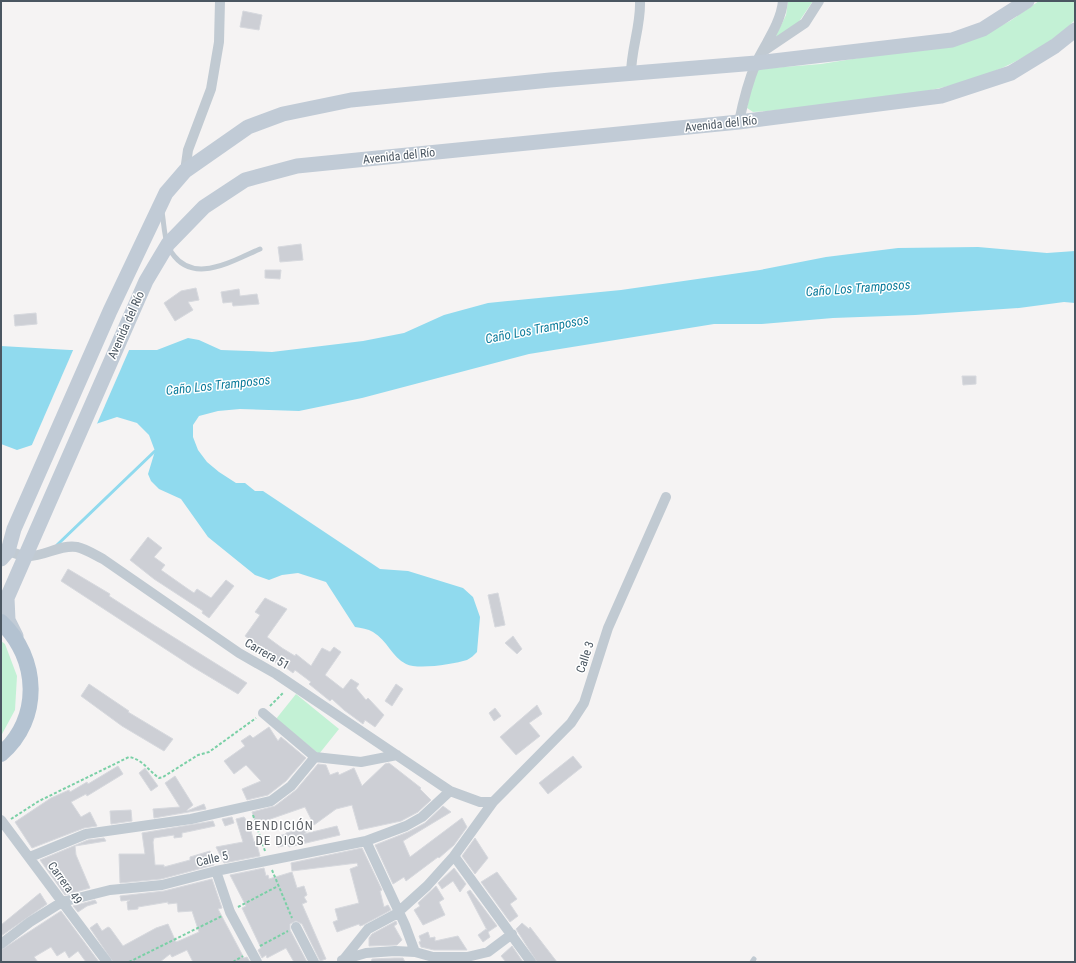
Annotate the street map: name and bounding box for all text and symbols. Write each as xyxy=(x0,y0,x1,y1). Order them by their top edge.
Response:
street label: Avenida del Río xyxy=(684,113,758,135)
street label: Avenida del Río xyxy=(362,145,436,167)
water label: Caño Los Tramposos xyxy=(805,277,911,299)
street label: Avenida del Río xyxy=(105,289,147,361)
water label: Caño Los Tramposos xyxy=(484,312,590,346)
water label: Caño Los Tramposos xyxy=(165,372,271,398)
street label: Carrera 51 xyxy=(242,636,292,672)
street label: Calle 3 xyxy=(573,639,597,675)
district label: BENDICIÓN DE DIOS xyxy=(246,818,314,848)
street label: Calle 5 xyxy=(195,849,229,869)
street label: Carrera 49 xyxy=(45,859,85,907)

